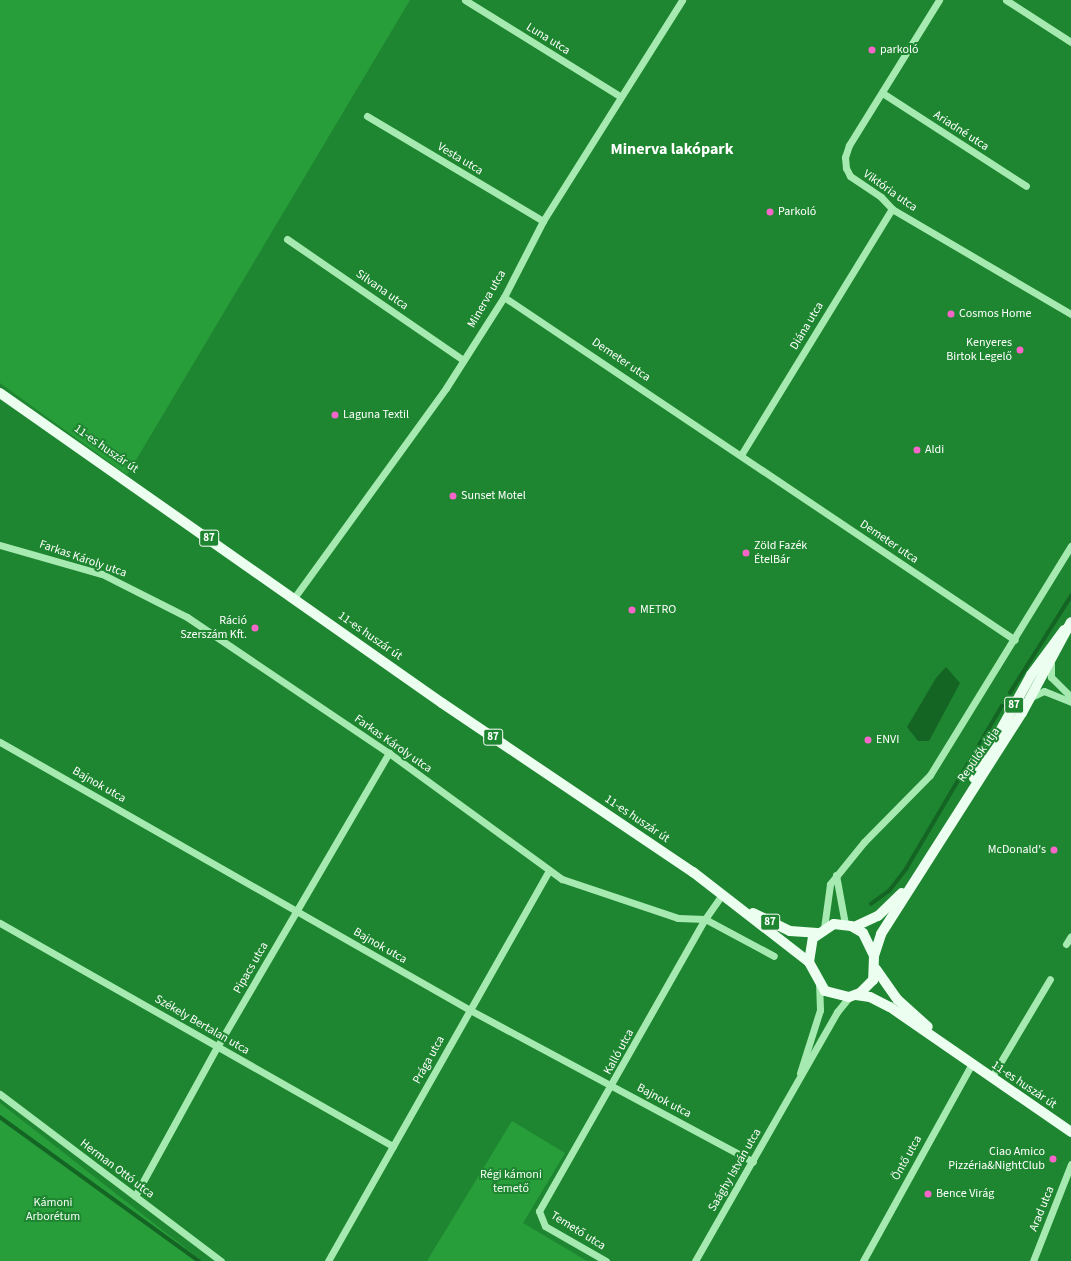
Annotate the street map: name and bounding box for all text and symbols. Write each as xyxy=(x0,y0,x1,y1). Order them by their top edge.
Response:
street label: Luna utca xyxy=(523,20,573,58)
place label: parkoló xyxy=(880,43,918,57)
marker: parkoló xyxy=(867,45,877,55)
street label: Ariadné utca xyxy=(931,108,991,154)
district label: Minerva lakópark xyxy=(611,139,733,159)
street label: Vesta utca xyxy=(435,140,485,178)
street label: Viktória utca xyxy=(860,167,920,215)
place label: Parkoló xyxy=(778,205,816,219)
marker: Parkoló xyxy=(765,207,775,217)
street label: Silvana utca xyxy=(353,267,411,313)
street label: Minerva utca xyxy=(465,268,509,330)
street label: Diána utca xyxy=(787,299,827,353)
place label: Cosmos Home xyxy=(959,307,1031,321)
marker: Cosmos Home xyxy=(946,309,956,319)
street label: Demeter utca xyxy=(589,335,653,385)
place label: Kenyeres Birtok Legelő xyxy=(946,336,1012,364)
marker: Kenyeres Birtok Legelő xyxy=(1015,345,1025,355)
place label: Laguna Textil xyxy=(343,408,409,422)
marker: Laguna Textil xyxy=(330,410,340,420)
street label: 11-es huszár út xyxy=(71,422,141,476)
place label: Aldi xyxy=(925,443,944,457)
marker: Aldi xyxy=(912,445,922,455)
place label: Sunset Motel xyxy=(461,489,526,503)
marker: Sunset Motel xyxy=(448,491,458,501)
street label: Demeter utca xyxy=(857,517,921,567)
road number: 87 xyxy=(199,529,219,547)
street label: Farkas Károly utca xyxy=(37,537,129,581)
place label: Zöld Fazék ÉtelBár xyxy=(754,539,807,567)
marker: Zöld Fazék ÉtelBár xyxy=(741,548,751,558)
place label: METRO xyxy=(640,603,676,617)
marker: METRO xyxy=(627,605,637,615)
street label: 11-es huszár út xyxy=(335,609,405,663)
place label: Ráció Szerszám Kft. xyxy=(180,614,247,642)
marker: Ráció Szerszám Kft. xyxy=(250,623,260,633)
road number: 87 xyxy=(1004,696,1024,714)
street label: Farkas Károly utca xyxy=(351,712,435,776)
street label: Repülők útja xyxy=(955,725,1003,785)
road number: 87 xyxy=(483,728,503,746)
place label: ENVI xyxy=(876,733,899,747)
marker: ENVI xyxy=(863,735,873,745)
street label: Bajnok utca xyxy=(70,764,128,806)
street label: 11-es huszár út xyxy=(602,792,672,846)
place label: McDonald's xyxy=(988,843,1046,857)
marker: McDonald's xyxy=(1049,845,1059,855)
road number: 87 xyxy=(760,913,780,931)
street label: Bajnok utca xyxy=(351,925,409,967)
street label: Pipacs utca xyxy=(231,940,271,996)
street label: Székely Bertalan utca xyxy=(152,992,252,1058)
street label: Kalló utca xyxy=(601,1027,637,1077)
street label: Prága utca xyxy=(410,1033,448,1087)
street label: 11-es huszár út xyxy=(989,1058,1059,1112)
street label: Bajnok utca xyxy=(634,1081,694,1121)
street label: Saághy István utca xyxy=(705,1126,765,1214)
street label: Öntő utca xyxy=(889,1133,925,1183)
street label: Herman Ottó utca xyxy=(77,1136,157,1202)
place label: Ciao Amico Pizzéria&NightClub xyxy=(948,1145,1045,1173)
marker: Ciao Amico Pizzéria&NightClub xyxy=(1048,1154,1058,1164)
park label: Régi kámoni temető xyxy=(480,1168,542,1196)
street label: Arad utca xyxy=(1026,1184,1058,1234)
place label: Bence Virág xyxy=(936,1187,994,1201)
marker: Bence Virág xyxy=(923,1189,933,1199)
park label: Kámoni Arborétum xyxy=(26,1196,80,1224)
street label: Temető utca xyxy=(548,1208,608,1254)

